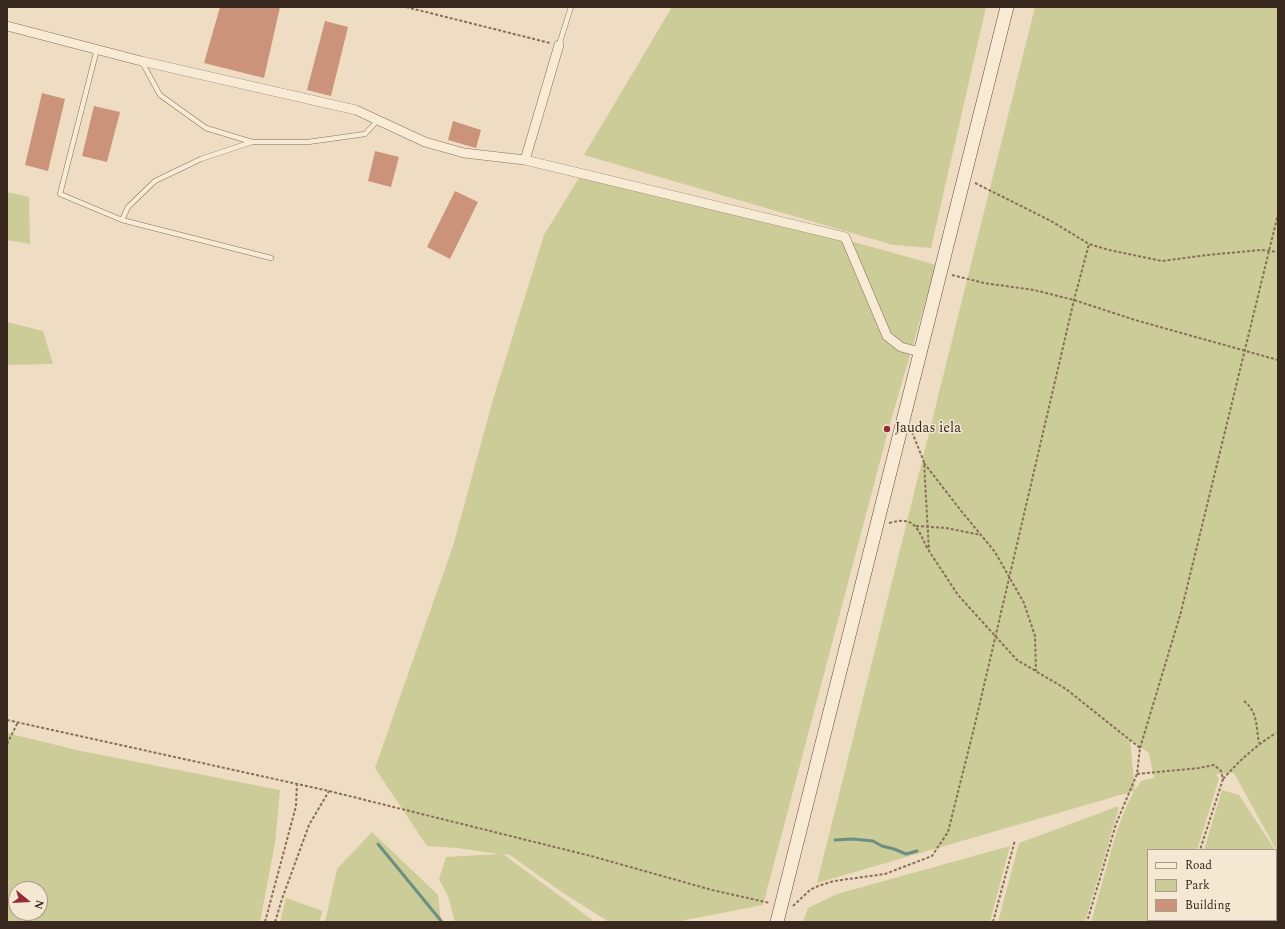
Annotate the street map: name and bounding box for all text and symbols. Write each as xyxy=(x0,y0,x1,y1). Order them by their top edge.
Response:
place label: Jaudas iela xyxy=(895,421,961,437)
marker: Jaudas iela xyxy=(882,424,892,434)
legend xyxy=(1147,849,1277,921)
text: Road xyxy=(1185,856,1212,875)
text: Park xyxy=(1185,876,1210,895)
north arrow xyxy=(8,881,48,921)
text: Building xyxy=(1185,896,1231,915)
text: N xyxy=(29,898,48,911)

